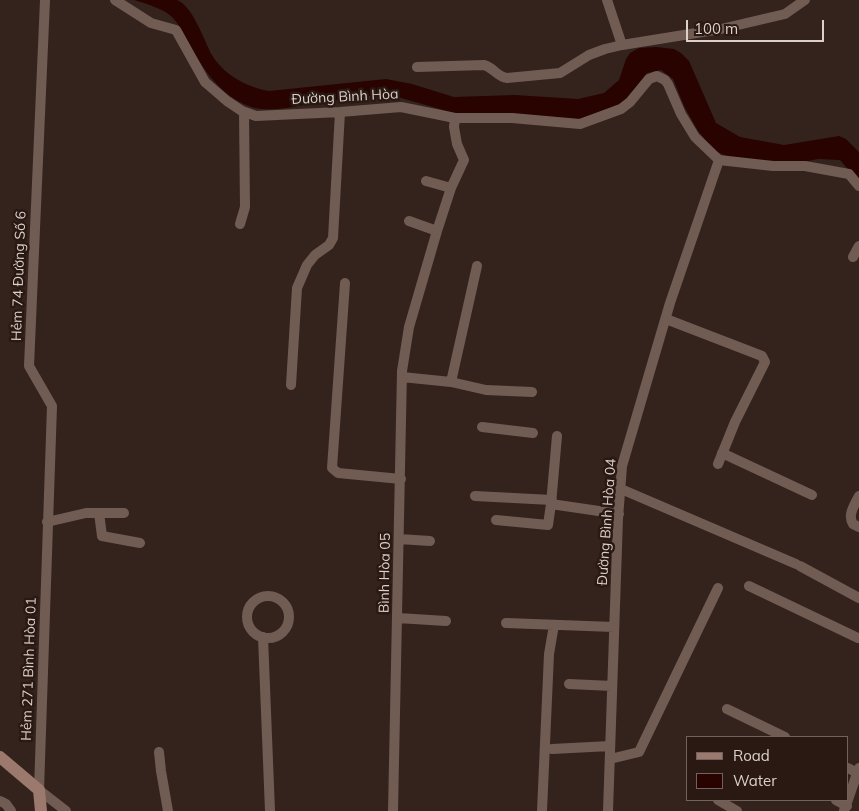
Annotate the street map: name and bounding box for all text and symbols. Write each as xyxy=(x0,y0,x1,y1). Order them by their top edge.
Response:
scale bar xyxy=(689,10,826,42)
text: 100 m xyxy=(694,19,738,38)
street label: Đường Bình Hòa xyxy=(291,86,399,108)
street label: Hẻm 74 Đường Số 6 xyxy=(8,211,30,341)
street label: Đường Bình Hòa 04 xyxy=(594,458,620,586)
street label: Bình Hòa 05 xyxy=(376,533,394,613)
street label: Hẻm 271 Bình Hòa 01 xyxy=(18,597,40,741)
legend xyxy=(686,736,849,801)
text: Road xyxy=(733,746,770,765)
text: Water xyxy=(733,771,777,790)

